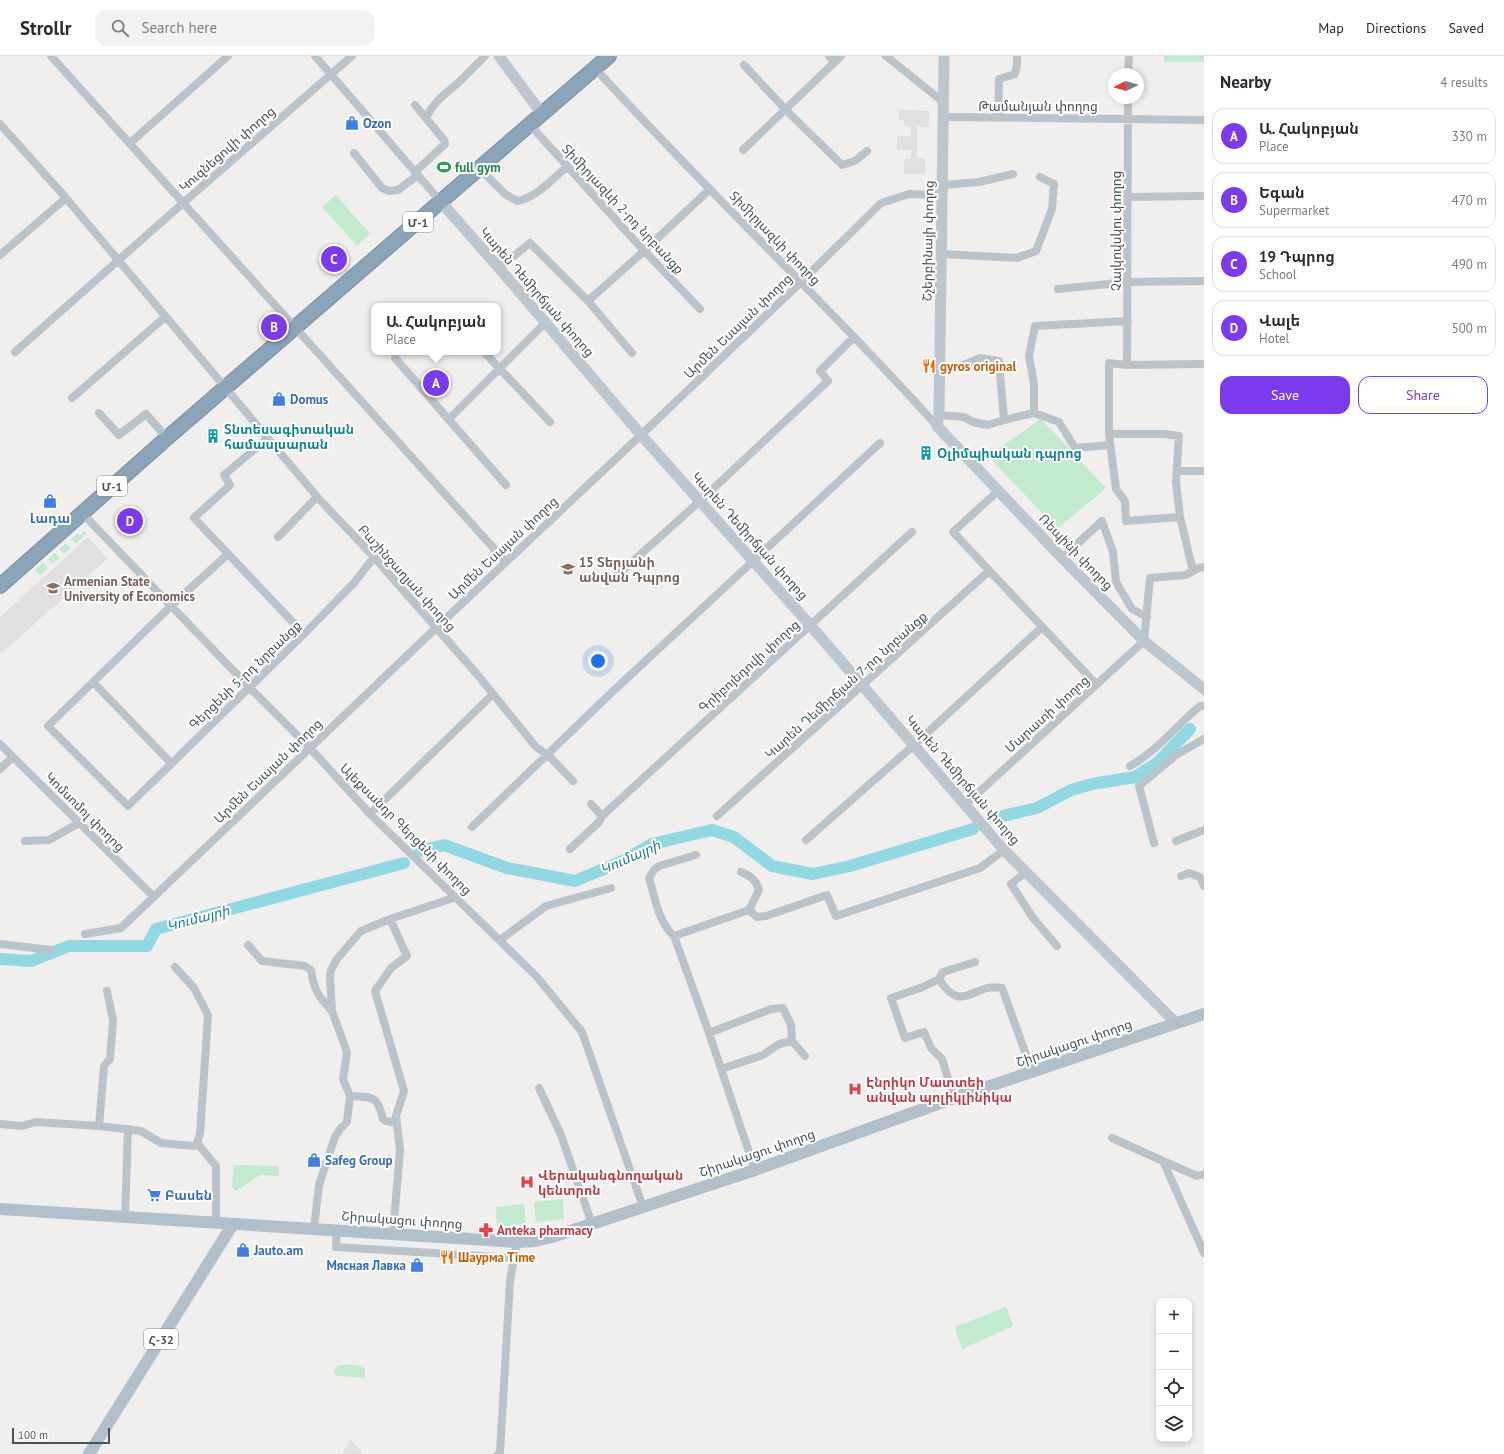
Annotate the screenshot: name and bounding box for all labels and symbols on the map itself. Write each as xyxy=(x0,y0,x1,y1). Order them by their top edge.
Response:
north arrow xyxy=(1108,68,1144,104)
street label: Թամանյան փողոց xyxy=(978,98,1098,115)
street label: Կուզնեցովի փողոց xyxy=(175,103,279,195)
shop icon: Ozon xyxy=(344,115,360,131)
place label: Ozon xyxy=(363,115,391,132)
street label: Տիմիրյազևի 2-րդ նրբանցք xyxy=(558,141,688,277)
sports icon: full gym xyxy=(436,159,452,175)
place label: full gym xyxy=(455,159,501,176)
street label: Չայկովսկու փողոց xyxy=(1108,171,1125,291)
street label: Շչերբինայի փողոց xyxy=(918,180,938,302)
street label: Տիմիրյազևի փողոց xyxy=(726,187,824,289)
road number: Մ-1 xyxy=(403,212,433,232)
street label: Կարեն Դեմիրճյան փողոց xyxy=(476,224,598,360)
pin: C xyxy=(321,244,347,274)
street label: Արմեն Եսայան փողոց xyxy=(680,270,796,382)
pin: B xyxy=(261,312,287,342)
restaurant icon: gyros original xyxy=(921,358,937,374)
place label: gyros original xyxy=(940,358,1017,375)
pin: A xyxy=(423,368,449,398)
shop icon: Domus xyxy=(271,391,287,407)
place label: Domus xyxy=(290,391,329,408)
place label: Տնտեսագիտական համասլսարան xyxy=(224,421,354,453)
building icon: Տնտեսագիտական համասլսարան xyxy=(205,428,221,444)
building icon: Օլիմպիական դպրոց xyxy=(918,445,934,461)
place label: Օլիմպիական դպրոց xyxy=(937,445,1082,462)
street label: Կարեն Դեմիրճյան փողոց xyxy=(688,469,812,603)
road number: Մ-1 xyxy=(97,476,127,496)
shop icon: Լադա xyxy=(42,493,58,509)
street label: Արմեն Եսայան փողոց xyxy=(445,493,561,603)
pin: D xyxy=(117,506,143,536)
place label: Լադա xyxy=(30,510,70,527)
street label: Ռեպինի փողոց xyxy=(1035,510,1117,594)
street label: Բաշինջաղյան փողոց xyxy=(354,521,460,635)
place label: 15 Տերյանի անվան Դպրոց xyxy=(579,554,680,586)
school or university icon: 15 Տերյանի անվան Դպրոց xyxy=(560,561,576,577)
place label: Armenian State University of Economics xyxy=(64,573,195,605)
school or university icon: Armenian State University of Economics xyxy=(45,580,61,596)
street label: Կարեն Դեմիրճյան 7-րդ նրբանցք xyxy=(761,608,931,762)
street label: Գրիբոյեդովի փողոց xyxy=(695,616,803,716)
street label: Գերցենի 5-րդ նրբանցք xyxy=(185,617,305,733)
your location xyxy=(588,651,608,671)
street label: Մարատի փողոց xyxy=(1001,672,1093,756)
street label: Կարեն Դեմիրճյան փողոց xyxy=(902,712,1024,848)
street label: Արմեն Եսայան փողոց xyxy=(210,715,326,827)
street label: Ալեքսանդր Գերցենի փողոց xyxy=(336,759,476,899)
street label: Կոմսոմոլ փողոց xyxy=(42,769,128,855)
water label: Կումայրի xyxy=(597,835,664,878)
water label: Կումայրի xyxy=(165,901,232,935)
street label: Շիրակացու փողոց xyxy=(1014,1015,1134,1071)
place label: Էնրիկո Մատտեի անվան պոլիկլինիկա xyxy=(866,1074,1012,1106)
hospital icon: Էնրիկո Մատտեի անվան պոլիկլինիկա xyxy=(847,1081,863,1097)
street label: Շիրակացու փողոց xyxy=(697,1125,817,1181)
shop icon: Safeg Group xyxy=(306,1152,322,1168)
place label: Safeg Group xyxy=(325,1152,393,1169)
place label: Վերականգնողական կենտրոն xyxy=(538,1167,683,1199)
hospital icon: Վերականգնողական կենտրոն xyxy=(519,1174,535,1190)
supermarket icon: Բասեն xyxy=(146,1187,162,1203)
place label: Բասեն xyxy=(165,1187,212,1204)
street label: Շիրակացու փողոց xyxy=(341,1207,463,1233)
pharmacy icon: Anteka pharmacy xyxy=(478,1222,494,1238)
place label: Anteka pharmacy xyxy=(497,1222,594,1239)
shop icon: Jauto.am xyxy=(235,1242,251,1258)
place label: Jauto.am xyxy=(253,1242,303,1259)
restaurant icon: Шаурма Time xyxy=(439,1249,455,1265)
place label: Шаурма Time xyxy=(458,1249,536,1266)
place label: Мясная Лавка xyxy=(326,1257,406,1274)
shop icon: Мясная Лавка xyxy=(409,1257,425,1273)
road number: Հ-32 xyxy=(144,1329,178,1349)
scale bar xyxy=(12,1426,110,1445)

